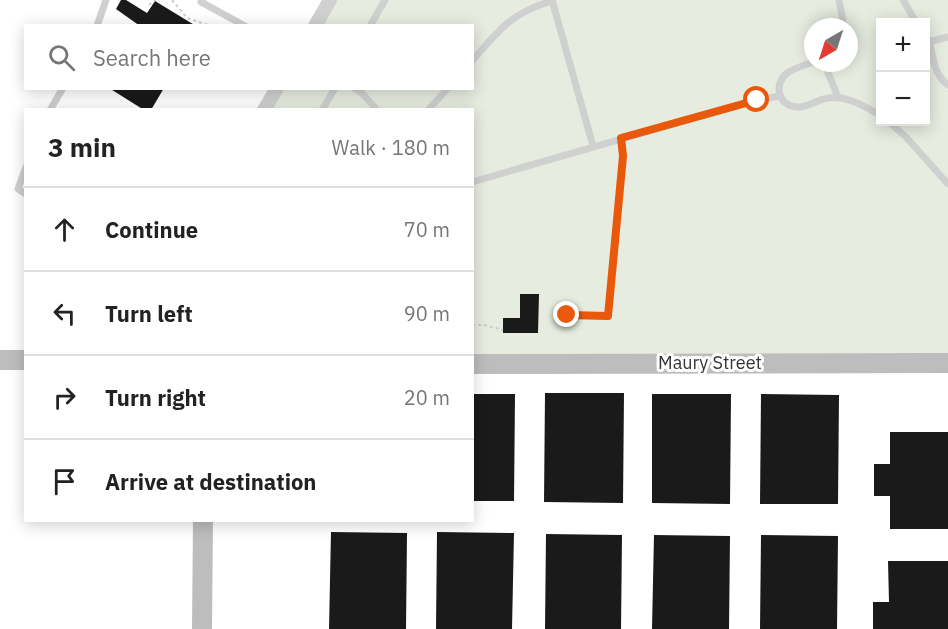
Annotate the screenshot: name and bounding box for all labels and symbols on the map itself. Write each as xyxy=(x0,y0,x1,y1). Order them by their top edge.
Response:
north arrow xyxy=(804,18,858,72)
route start xyxy=(743,86,769,112)
route end xyxy=(553,301,579,327)
street label: Maury Street xyxy=(658,351,762,374)

